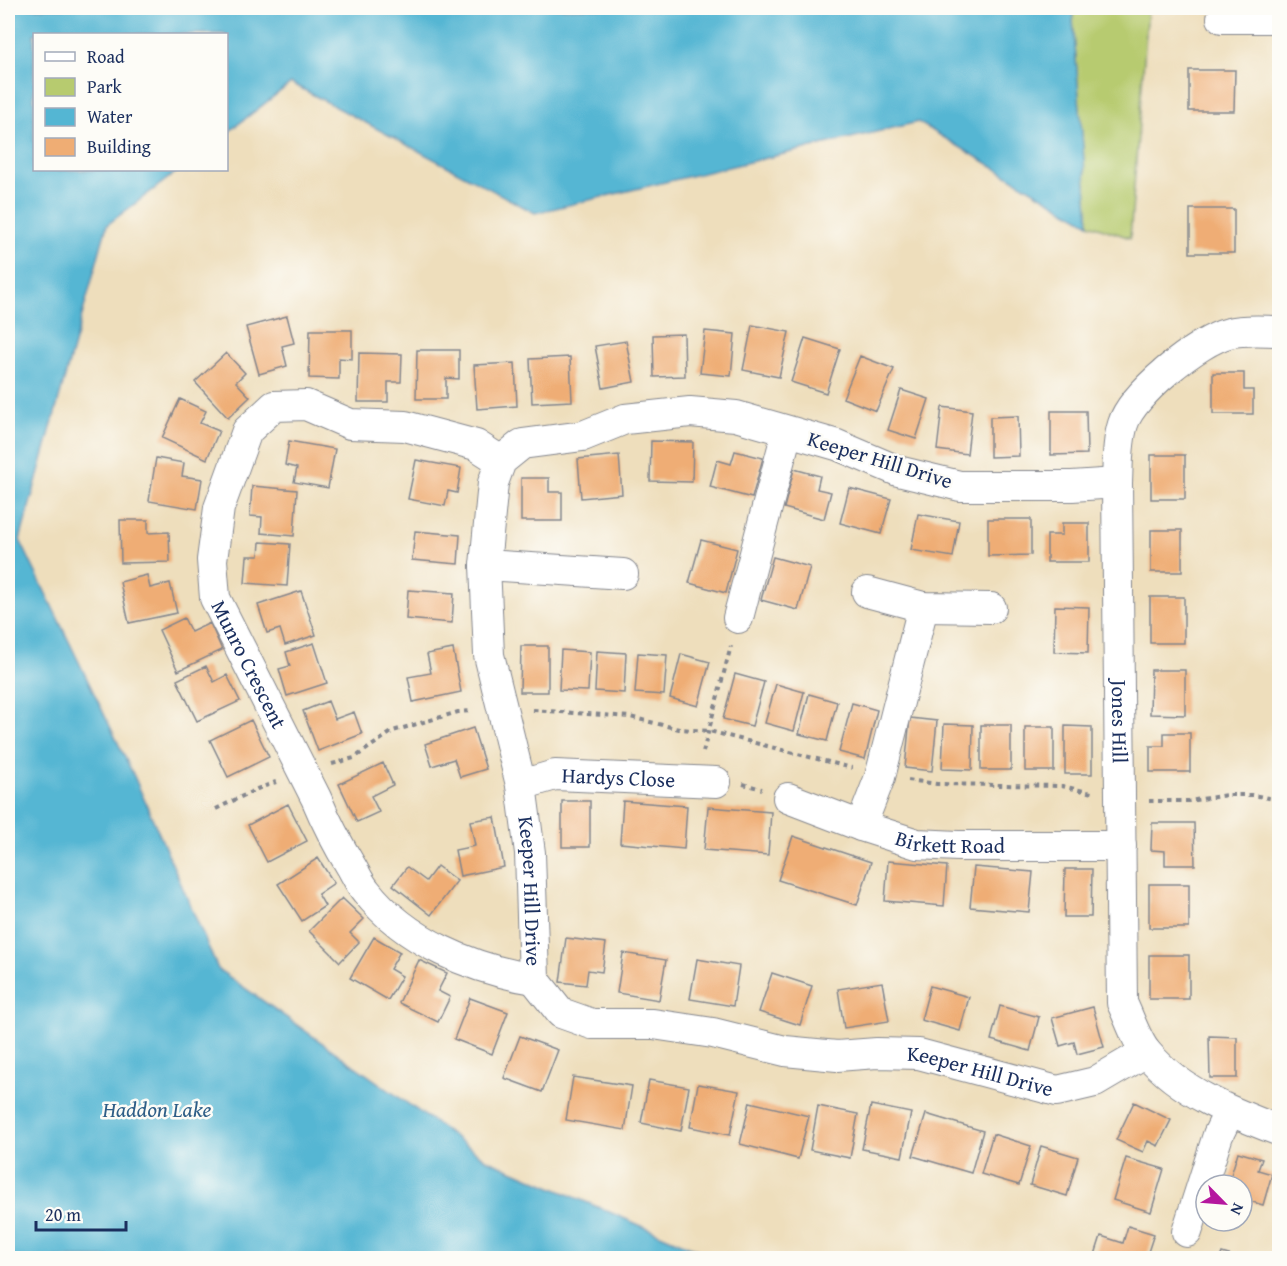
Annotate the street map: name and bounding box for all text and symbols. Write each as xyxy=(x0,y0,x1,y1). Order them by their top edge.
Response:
legend xyxy=(33,33,228,171)
text: Road xyxy=(87,43,125,70)
text: Park xyxy=(87,73,123,100)
text: Water xyxy=(87,103,133,130)
text: Building xyxy=(87,133,151,160)
street label: Keeper Hill Drive xyxy=(804,423,957,496)
street label: Munro Crescent xyxy=(204,595,295,734)
street label: Jones Hill xyxy=(1104,677,1136,764)
street label: Hardys Close xyxy=(561,759,676,795)
street label: Keeper Hill Drive xyxy=(510,814,550,967)
street label: Birkett Road xyxy=(891,822,1006,861)
street label: Keeper Hill Drive xyxy=(907,1038,1057,1104)
water label: Haddon Lake xyxy=(102,1093,212,1125)
north arrow xyxy=(1194,1173,1254,1233)
scale bar xyxy=(36,1194,126,1232)
text: N xyxy=(1224,1199,1251,1220)
text: 20 m xyxy=(45,1201,81,1228)

